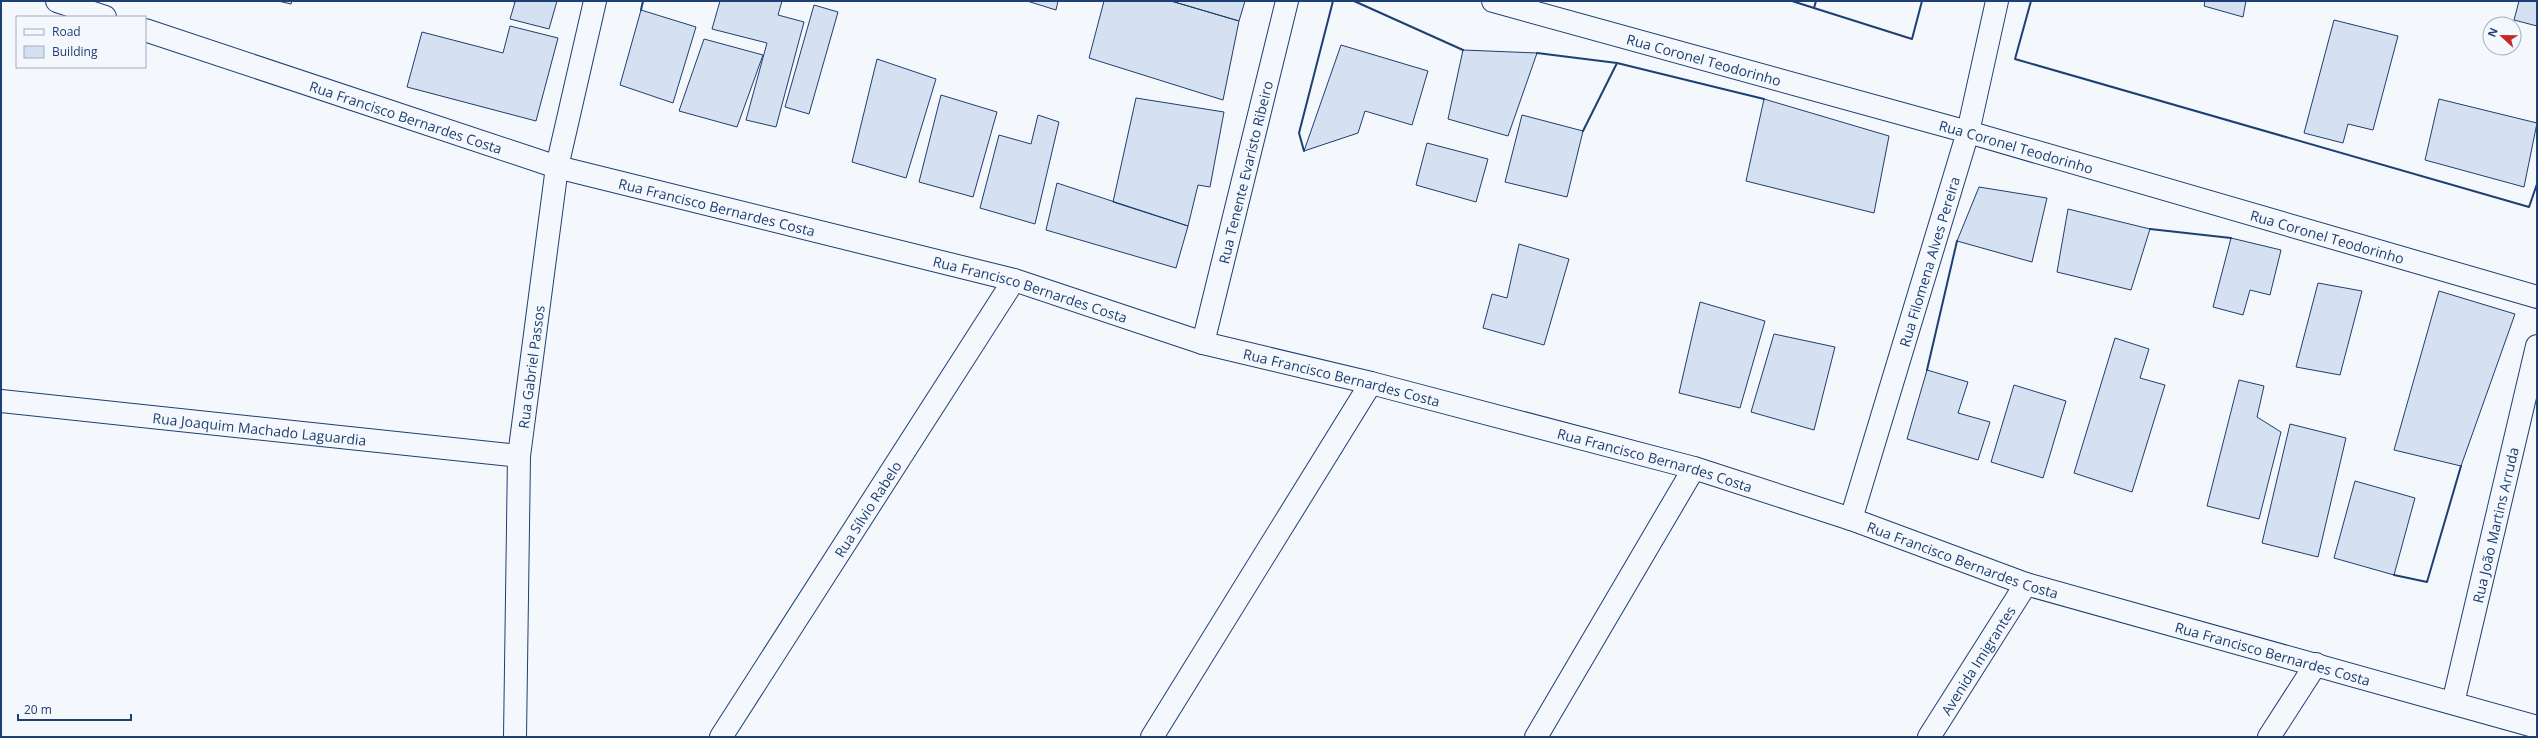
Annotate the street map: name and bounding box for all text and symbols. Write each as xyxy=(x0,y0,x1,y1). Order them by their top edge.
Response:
legend xyxy=(16,16,146,68)
north arrow xyxy=(2482,16,2522,56)
text: Road xyxy=(52,23,81,40)
text: N xyxy=(2484,25,2501,39)
street label: Rua Coronel Teodorinho xyxy=(1625,29,1784,90)
text: Building xyxy=(52,43,98,60)
street label: Rua Francisco Bernardes Costa xyxy=(307,76,505,158)
street label: Rua Tenente Evaristo Ribeiro xyxy=(1213,79,1277,266)
street label: Rua Coronel Teodorinho xyxy=(1937,115,2096,177)
street label: Rua Francisco Bernardes Costa xyxy=(617,173,817,240)
street label: Rua Filomena Alves Pereira xyxy=(1894,174,1964,349)
street label: Rua Coronel Teodorinho xyxy=(2248,205,2407,268)
street label: Rua Francisco Bernardes Costa xyxy=(931,251,1130,327)
street label: Rua Gabriel Passos xyxy=(513,304,548,430)
street label: Rua Francisco Bernardes Costa xyxy=(1242,343,1442,410)
street label: Rua Joaquim Machado Laguardia xyxy=(152,408,367,449)
street label: Rua Francisco Bernardes Costa xyxy=(1555,423,1755,496)
street label: Rua João Martins Arruda xyxy=(2467,445,2522,605)
street label: Rua Sílvio Rabelo xyxy=(829,457,905,561)
street label: Rua Francisco Bernardes Costa xyxy=(1865,516,2061,602)
street label: Avenida Imigrantes xyxy=(1936,602,2020,718)
street label: Rua Francisco Bernardes Costa xyxy=(2173,617,2373,689)
scale bar xyxy=(18,696,131,722)
text: 20 m xyxy=(24,701,52,718)

